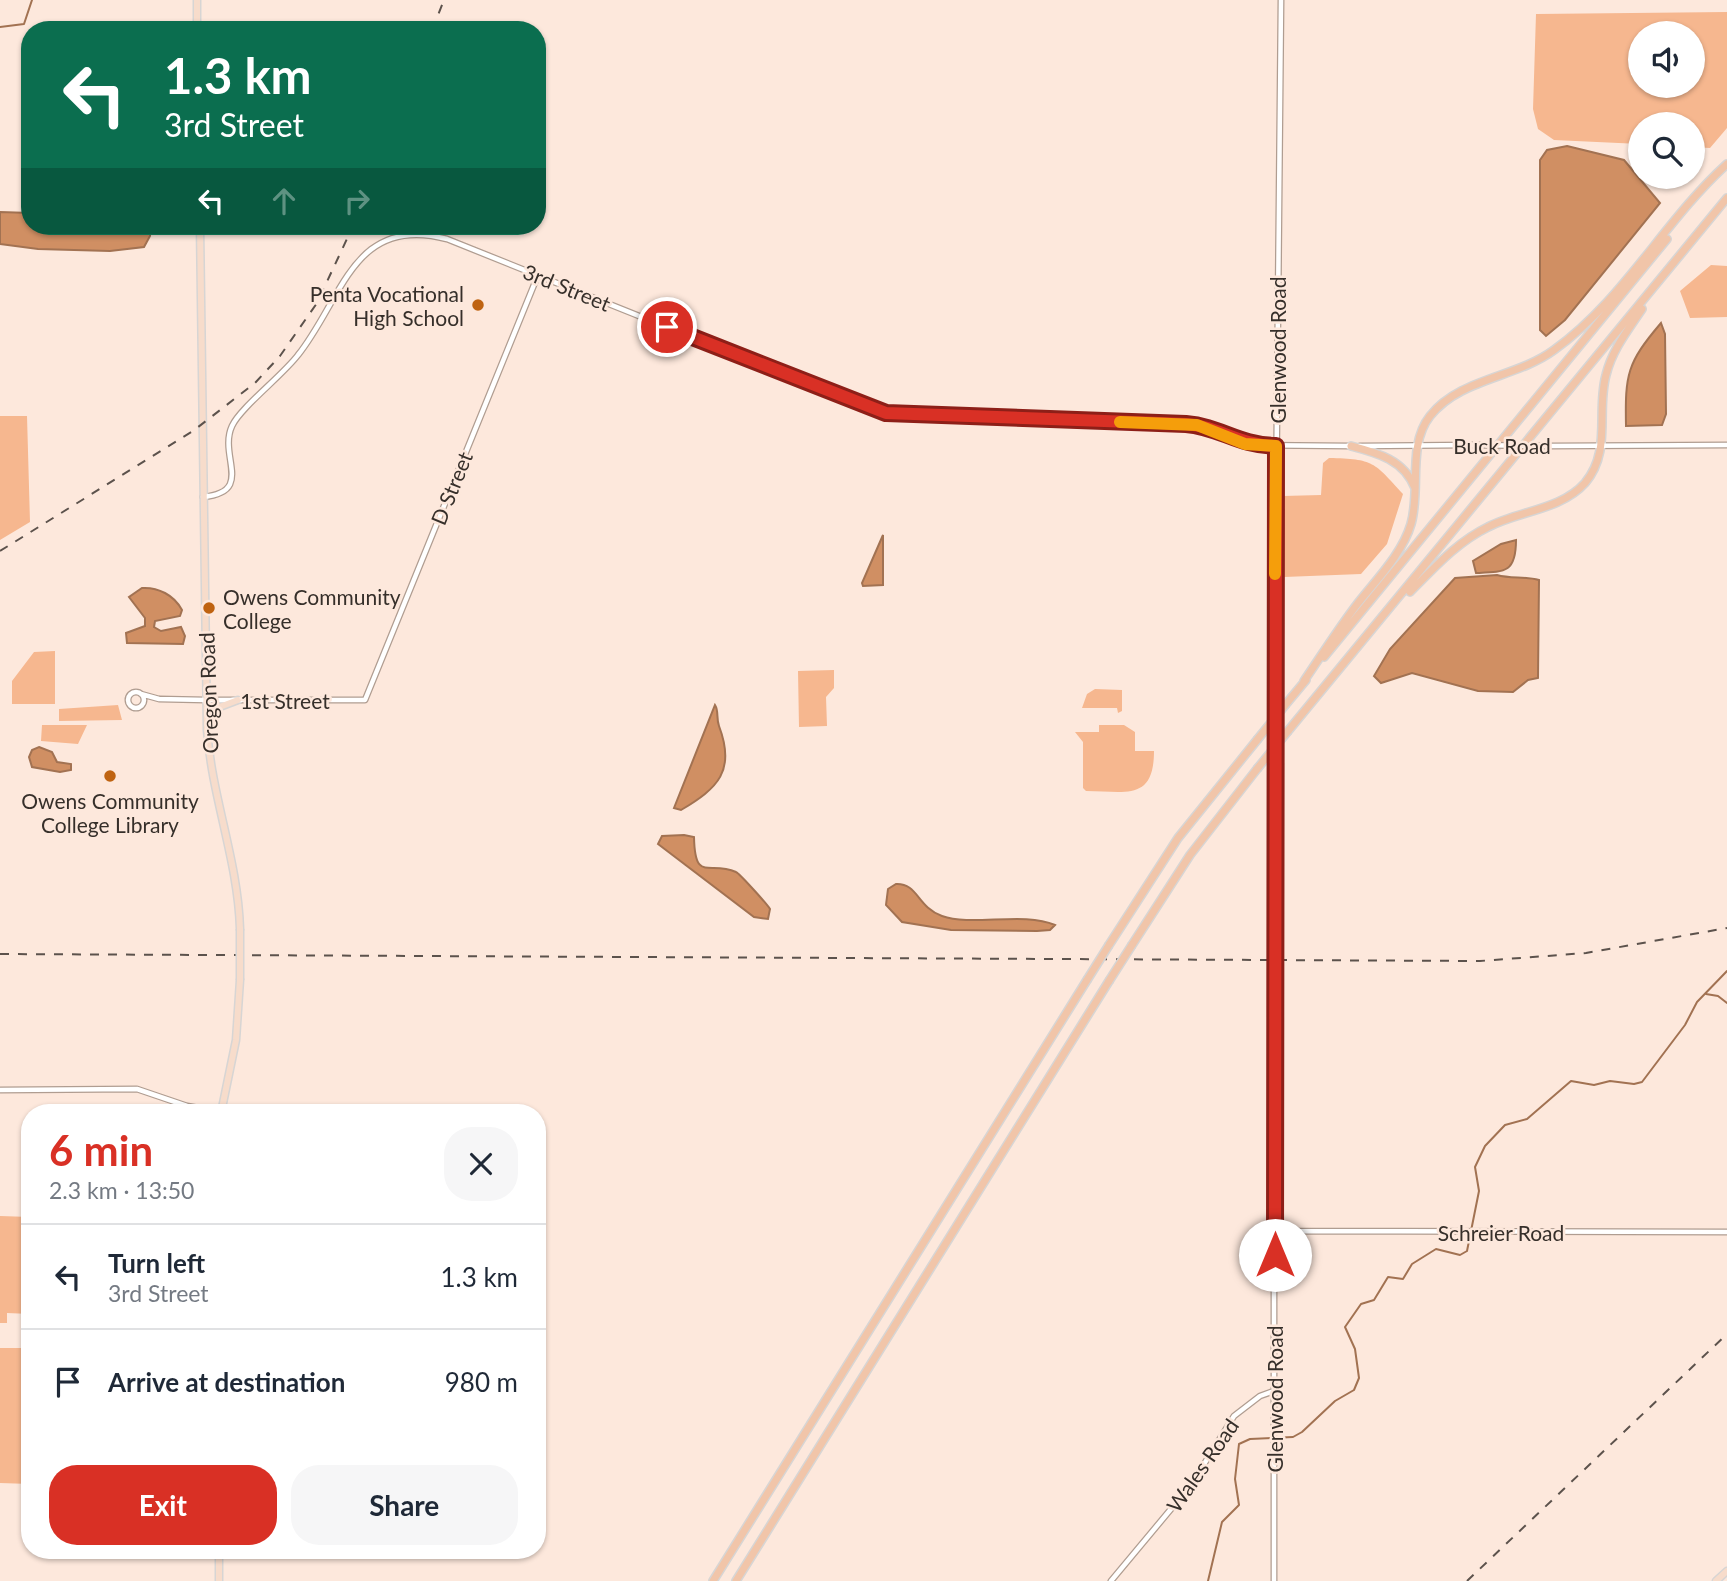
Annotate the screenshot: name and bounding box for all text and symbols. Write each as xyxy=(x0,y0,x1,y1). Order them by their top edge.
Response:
map controls xyxy=(1628,21,1705,189)
button: sound xyxy=(1628,21,1705,98)
text: 1.3 km xyxy=(164,46,312,104)
icon: left xyxy=(49,49,140,140)
text: 3rd Street xyxy=(164,105,304,144)
button: search xyxy=(1628,112,1705,189)
icon: left xyxy=(192,182,230,220)
icon: ahead xyxy=(265,182,303,220)
icon: right xyxy=(338,182,376,220)
street label: 3rd Street xyxy=(520,258,615,316)
street label: Glenwood Road xyxy=(1265,277,1290,423)
place label: Penta Vocational High School xyxy=(310,281,464,330)
marker: Penta Vocational High School xyxy=(470,297,486,313)
pin xyxy=(637,297,697,357)
icon: arrive xyxy=(648,308,686,346)
street label: Buck Road xyxy=(1453,433,1551,458)
street label: D Street xyxy=(425,447,477,528)
place label: Owens Community College xyxy=(223,584,401,633)
marker: Owens Community College xyxy=(201,600,217,616)
street label: Oregon Road xyxy=(193,632,223,754)
street label: 1st Street xyxy=(240,688,330,713)
marker: Owens Community College Library xyxy=(102,768,118,784)
place label: Owens Community College Library xyxy=(21,788,199,837)
text: 6 min xyxy=(49,1125,153,1175)
button: close xyxy=(444,1127,518,1201)
text: 2.3 km · 13:50 xyxy=(49,1176,194,1204)
position arrow xyxy=(1238,1218,1312,1292)
street label: Schreier Road xyxy=(1438,1220,1564,1245)
text: Turn left xyxy=(108,1247,205,1279)
icon: left xyxy=(49,1258,87,1296)
text: 1.3 km xyxy=(440,1261,518,1293)
text: 3rd Street xyxy=(108,1279,209,1307)
street label: Glenwood Road xyxy=(1262,1326,1287,1472)
icon: arrive xyxy=(49,1363,87,1401)
text: Arrive at destination xyxy=(108,1366,345,1398)
text: 980 m xyxy=(445,1366,518,1398)
street label: Wales Road xyxy=(1161,1414,1243,1516)
button: Exit xyxy=(49,1465,277,1545)
button: Share xyxy=(291,1465,518,1545)

